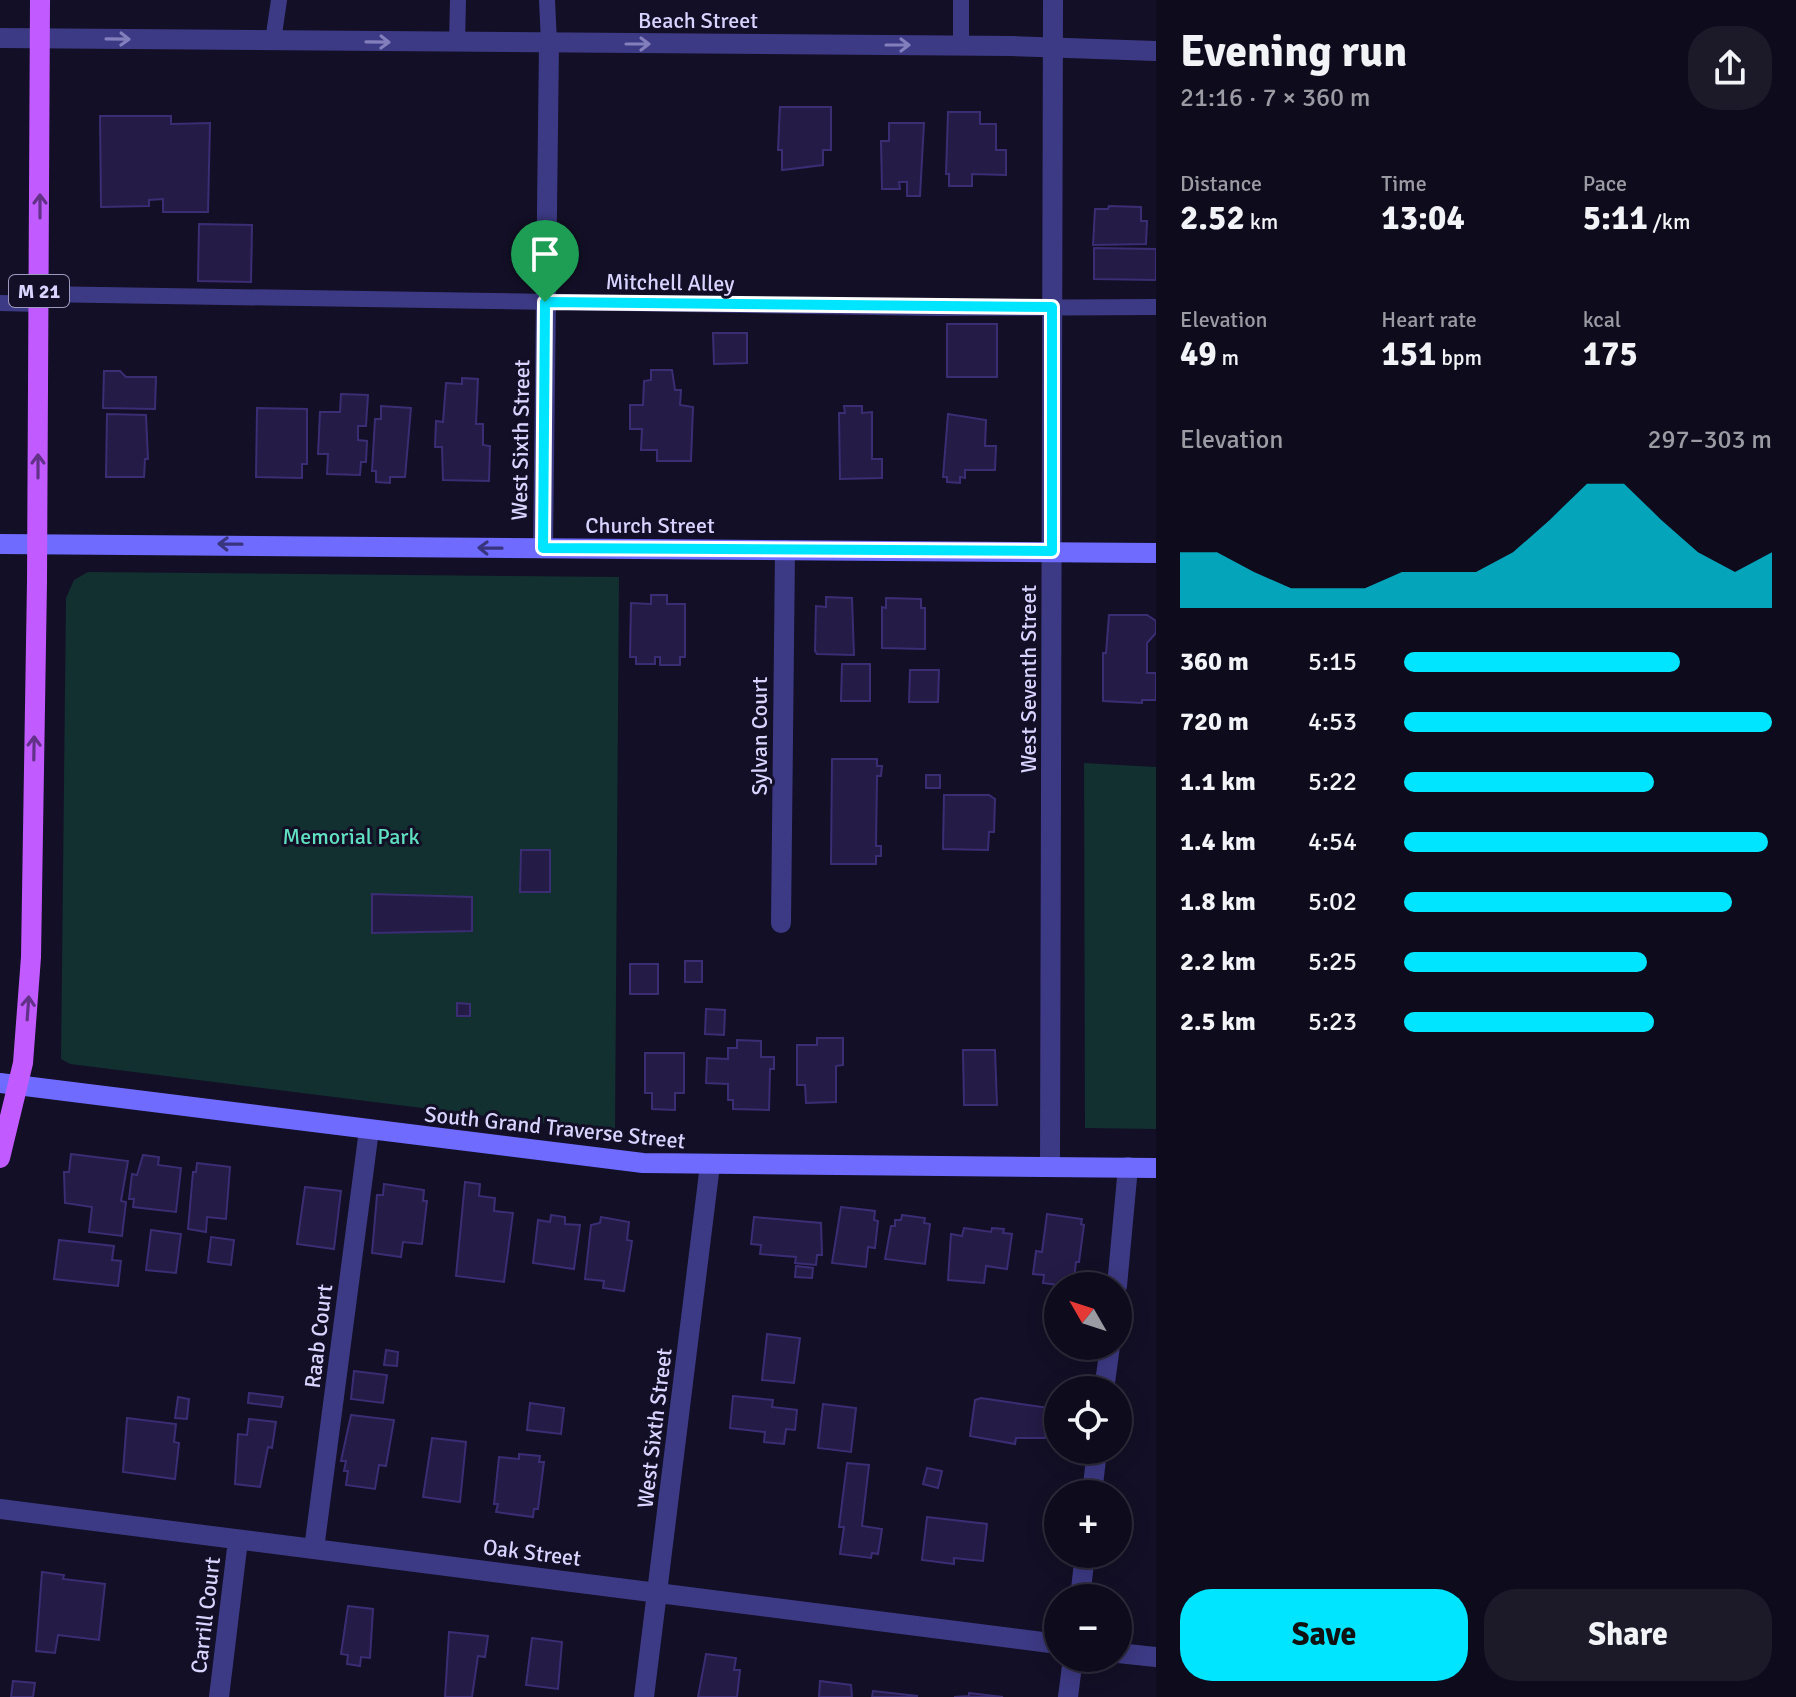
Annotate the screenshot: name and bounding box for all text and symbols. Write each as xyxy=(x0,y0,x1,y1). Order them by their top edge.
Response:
street label: Beach Street xyxy=(638,7,758,34)
text: Evening run xyxy=(1180,25,1407,79)
button: share xyxy=(1688,26,1772,110)
one-way arrow xyxy=(104,32,131,47)
one-way arrow xyxy=(364,34,391,50)
one-way arrow xyxy=(624,36,651,52)
one-way arrow xyxy=(884,37,911,53)
text: 21:16 · 7 × 360 m xyxy=(1180,82,1371,114)
text: Distance xyxy=(1180,170,1262,197)
text: Time xyxy=(1381,170,1427,197)
text: Pace xyxy=(1583,170,1627,197)
one-way arrow xyxy=(32,193,48,220)
text: 2.52 xyxy=(1180,197,1245,239)
text: 13:04 xyxy=(1381,197,1465,239)
text: 5:11 xyxy=(1583,197,1648,239)
text: km xyxy=(1245,208,1278,235)
text: /km xyxy=(1648,208,1690,235)
pin xyxy=(511,220,579,302)
icon: arrive xyxy=(523,232,567,276)
street label: Mitchell Alley xyxy=(605,268,735,297)
road number: M 21 xyxy=(9,275,69,307)
text: Elevation xyxy=(1180,306,1268,333)
text: Heart rate xyxy=(1381,306,1477,333)
text: kcal xyxy=(1583,306,1621,333)
text: 49 xyxy=(1180,333,1217,375)
text: 151 xyxy=(1381,333,1436,375)
text: 175 xyxy=(1583,333,1638,375)
text: m xyxy=(1217,344,1239,371)
text: bpm xyxy=(1436,344,1482,371)
street label: West Sixth Street xyxy=(506,359,535,521)
text: Elevation xyxy=(1180,424,1284,456)
text: 297–303 m xyxy=(1648,424,1772,456)
one-way arrow xyxy=(30,453,46,480)
street label: Church Street xyxy=(585,512,715,539)
one-way arrow xyxy=(217,537,244,552)
one-way arrow xyxy=(477,540,504,556)
street label: West Seventh Street xyxy=(1015,584,1042,773)
text: 360 m xyxy=(1180,646,1249,678)
text: 5:15 xyxy=(1308,646,1357,678)
street label: Sylvan Court xyxy=(746,676,773,796)
text: 720 m xyxy=(1180,706,1249,738)
text: 4:53 xyxy=(1308,706,1357,738)
one-way arrow xyxy=(26,735,42,762)
text: 1.1 km xyxy=(1180,766,1256,798)
text: 5:22 xyxy=(1308,766,1357,798)
park label: Memorial Park xyxy=(283,823,419,850)
text: 1.4 km xyxy=(1180,826,1256,858)
text: 4:54 xyxy=(1308,826,1357,858)
text: 1.8 km xyxy=(1180,886,1256,918)
text: 5:02 xyxy=(1308,886,1357,918)
text: 2.2 km xyxy=(1180,946,1256,978)
text: 5:25 xyxy=(1308,946,1357,978)
one-way arrow xyxy=(21,995,36,1022)
text: 2.5 km xyxy=(1180,1006,1256,1038)
text: 5:23 xyxy=(1308,1006,1357,1038)
street label: South Grand Traverse Street xyxy=(423,1100,687,1155)
north arrow xyxy=(1044,1272,1132,1360)
map controls xyxy=(1044,1272,1132,1672)
street label: Raab Court xyxy=(299,1282,338,1390)
street label: West Sixth Street xyxy=(631,1346,678,1510)
button: locate xyxy=(1044,1376,1132,1464)
button: + xyxy=(1044,1480,1132,1568)
street label: Oak Street xyxy=(481,1533,583,1572)
street label: Carrill Court xyxy=(185,1555,226,1675)
button: − xyxy=(1044,1584,1132,1672)
button: Save xyxy=(1180,1589,1468,1681)
button: Share xyxy=(1484,1589,1772,1681)

